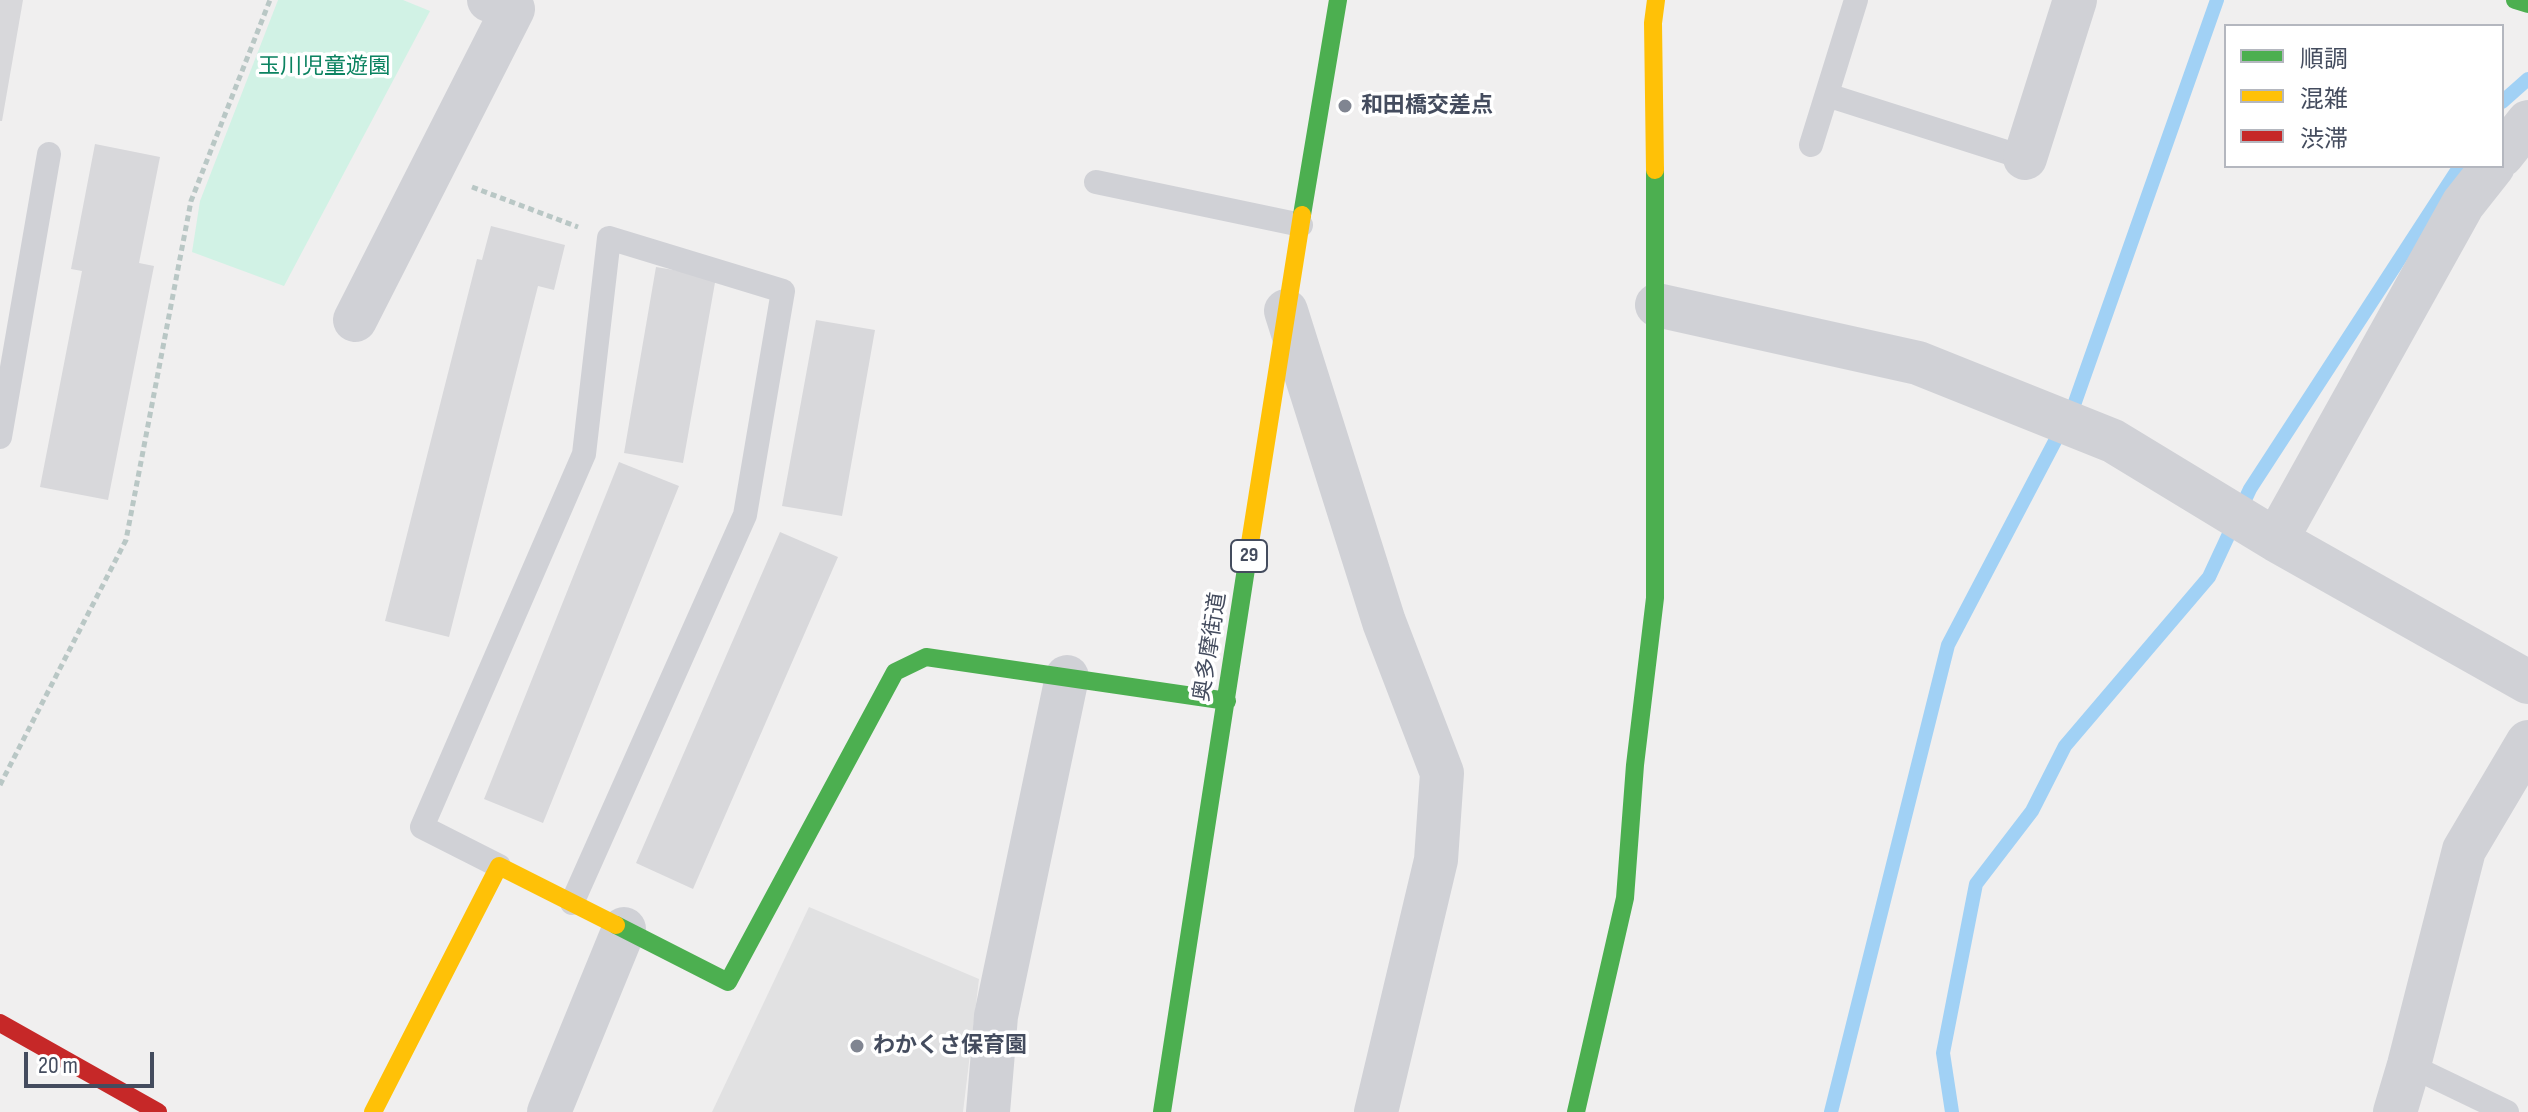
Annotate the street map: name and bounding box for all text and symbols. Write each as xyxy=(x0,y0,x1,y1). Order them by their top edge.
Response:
legend xyxy=(2224,24,2504,168)
text: 順調 xyxy=(2300,45,2348,74)
park label: 玉川児童遊園 xyxy=(258,54,390,80)
text: 混雑 xyxy=(2300,85,2348,114)
place label: 和田橋交差点 xyxy=(1361,93,1493,119)
marker: 和田橋交差点 xyxy=(1336,97,1354,115)
text: 渋滞 xyxy=(2300,125,2348,154)
road number: 29 xyxy=(1231,540,1267,572)
street label: 奥多摩街道 xyxy=(1189,591,1233,703)
place label: わかくさ保育園 xyxy=(873,1033,1027,1059)
scale bar xyxy=(28,1036,158,1086)
marker: わかくさ保育園 xyxy=(848,1037,866,1055)
text: 20 m xyxy=(38,1051,78,1080)

